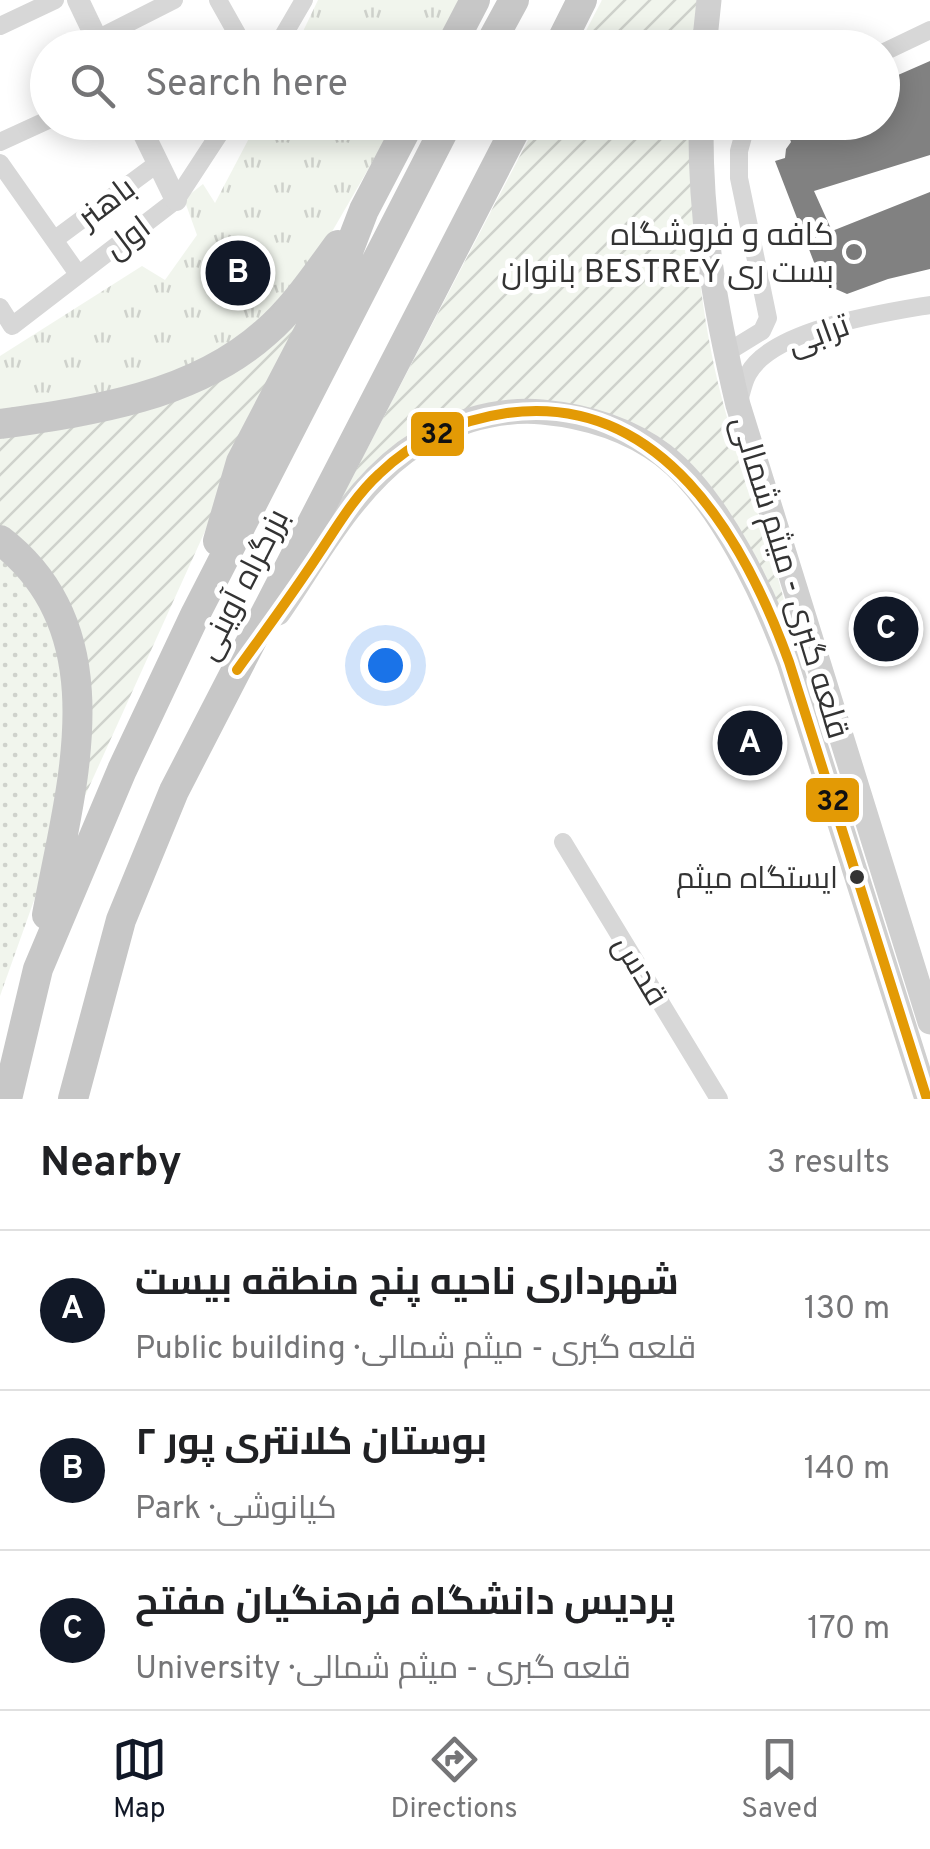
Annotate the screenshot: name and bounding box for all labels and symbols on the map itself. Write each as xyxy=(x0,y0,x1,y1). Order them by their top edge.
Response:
street label: باهنر xyxy=(69,170,145,240)
street label: اول xyxy=(98,209,160,270)
place label: کافه و فروشگاه بانوان BESTREY بست ری xyxy=(501,217,834,294)
pin: B xyxy=(206,236,270,310)
marker: کافه و فروشگاه بانوان BESTREY بست ری xyxy=(843,241,865,263)
street label: ترابی xyxy=(782,307,856,366)
line badge: 32 xyxy=(409,410,466,458)
street label: قلعه گبری - میثم شمالی xyxy=(720,412,856,744)
text: 32 xyxy=(420,418,454,454)
street label: بزرگراه آوینی xyxy=(189,503,300,668)
pin: C xyxy=(854,592,918,666)
your location xyxy=(360,640,411,691)
pin: A xyxy=(718,706,782,780)
line badge: 32 xyxy=(804,776,861,824)
text: 32 xyxy=(816,785,850,821)
place label: ایستگاه میثم xyxy=(676,862,838,899)
marker: ایستگاه میثم xyxy=(847,867,867,887)
street label: قدس xyxy=(602,929,675,1014)

